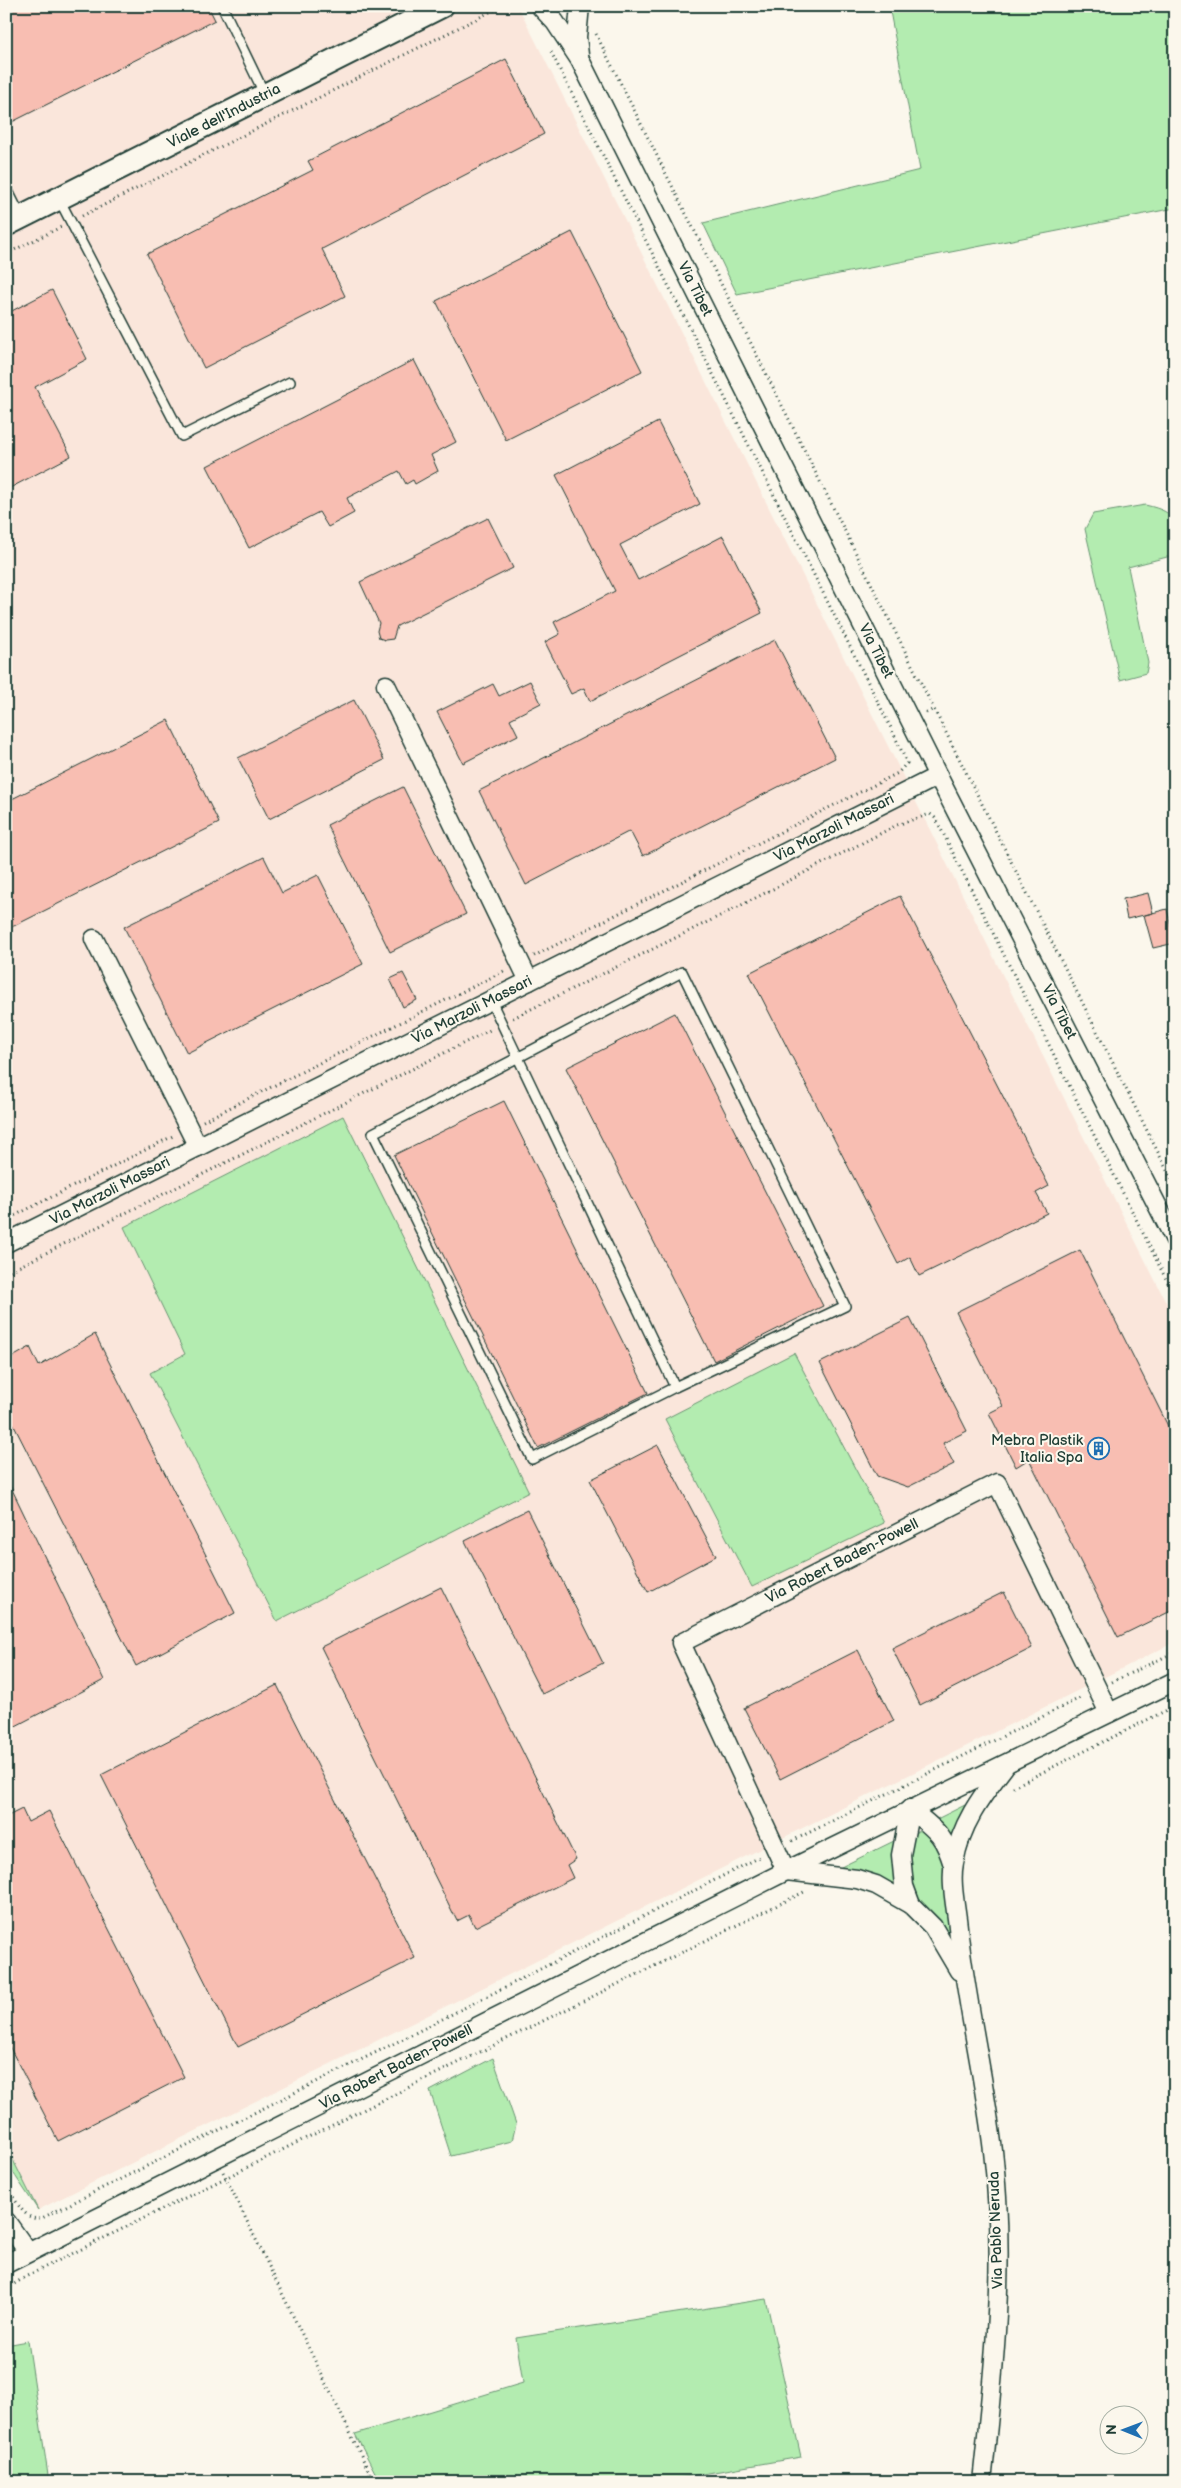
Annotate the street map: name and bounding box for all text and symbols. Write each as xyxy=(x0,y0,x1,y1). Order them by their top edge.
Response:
street label: Viale dell'Industria xyxy=(164,79,284,153)
street label: Via Tibet xyxy=(673,259,717,320)
street label: Via Tibet xyxy=(854,621,898,682)
street label: Via Marzoli Massari xyxy=(771,789,897,867)
street label: Via Marzoli Massari xyxy=(409,971,535,1049)
street label: Via Tibet xyxy=(1037,982,1081,1043)
street label: Via Marzoli Massari xyxy=(47,1152,173,1230)
place label: Mebra Plastik Italia Spa xyxy=(991,1431,1084,1467)
building icon: Mebra Plastik Italia Spa xyxy=(1087,1437,1111,1461)
street label: Via Robert Baden-Powell xyxy=(762,1514,922,1608)
street label: Via Robert Baden-Powell xyxy=(316,2020,476,2114)
street label: Via Pablo Neruda xyxy=(984,2171,1008,2289)
north arrow xyxy=(1098,2406,1148,2456)
text: N xyxy=(1103,2424,1120,2435)

